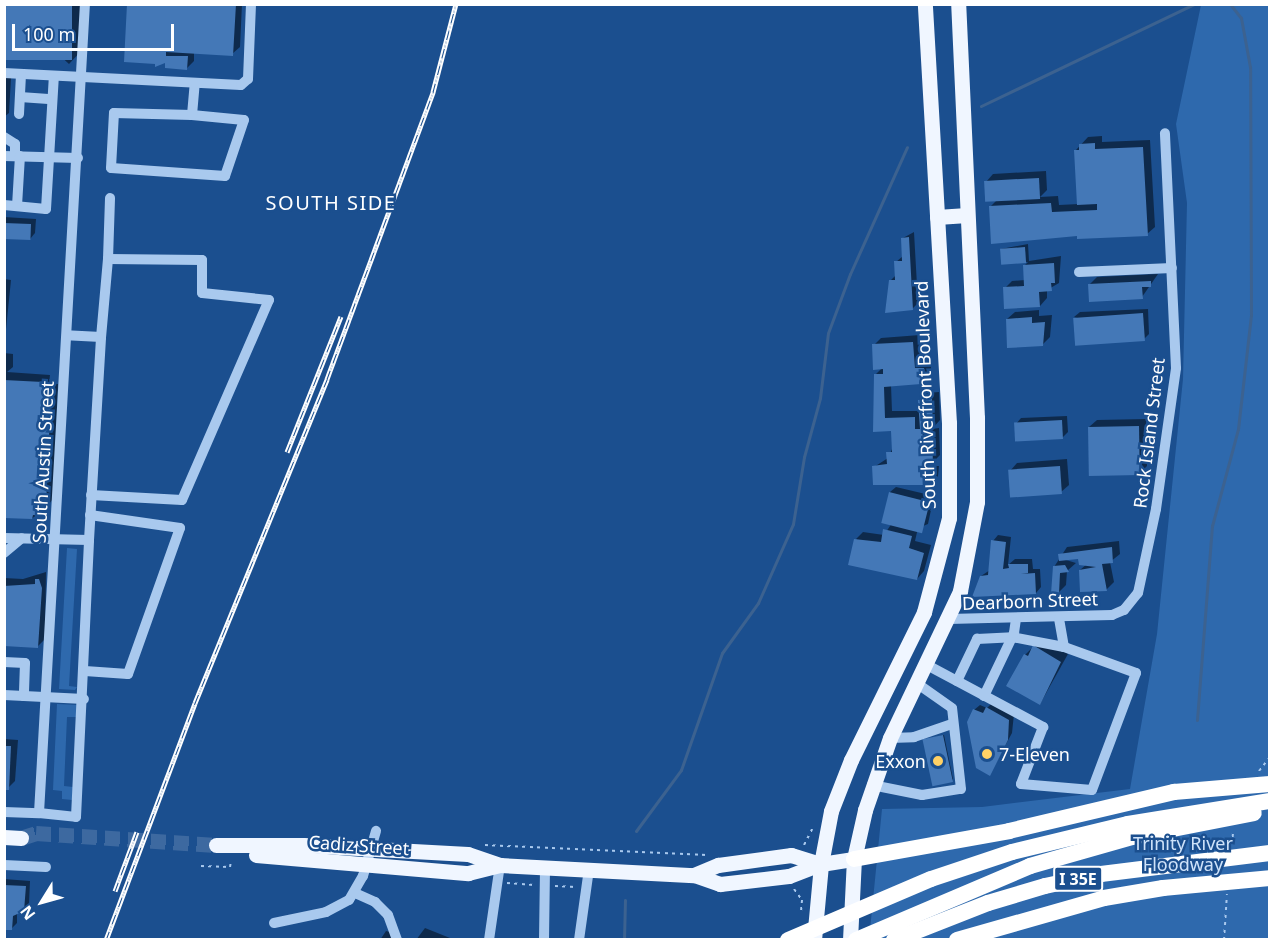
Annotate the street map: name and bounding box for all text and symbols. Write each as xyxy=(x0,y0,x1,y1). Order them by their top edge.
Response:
scale bar xyxy=(15,12,177,50)
text: 100 m xyxy=(23,22,75,46)
district label: SOUTH SIDE xyxy=(266,190,396,214)
street label: South Riverfront Boulevard xyxy=(910,280,940,510)
street label: Rock Island Street xyxy=(1129,356,1169,510)
street label: South Austin Street xyxy=(28,380,58,544)
street label: Dearborn Street xyxy=(962,588,1098,614)
place label: 7-Eleven xyxy=(999,743,1070,765)
marker: 7-Eleven xyxy=(980,747,994,761)
place label: Exxon xyxy=(875,750,926,772)
marker: Exxon xyxy=(931,754,945,768)
street label: Cadiz Street xyxy=(308,831,410,859)
park label: Trinity River Floodway xyxy=(1133,833,1233,876)
road number: I 35E xyxy=(1052,866,1104,892)
north arrow xyxy=(12,872,72,932)
text: N xyxy=(15,901,40,925)

